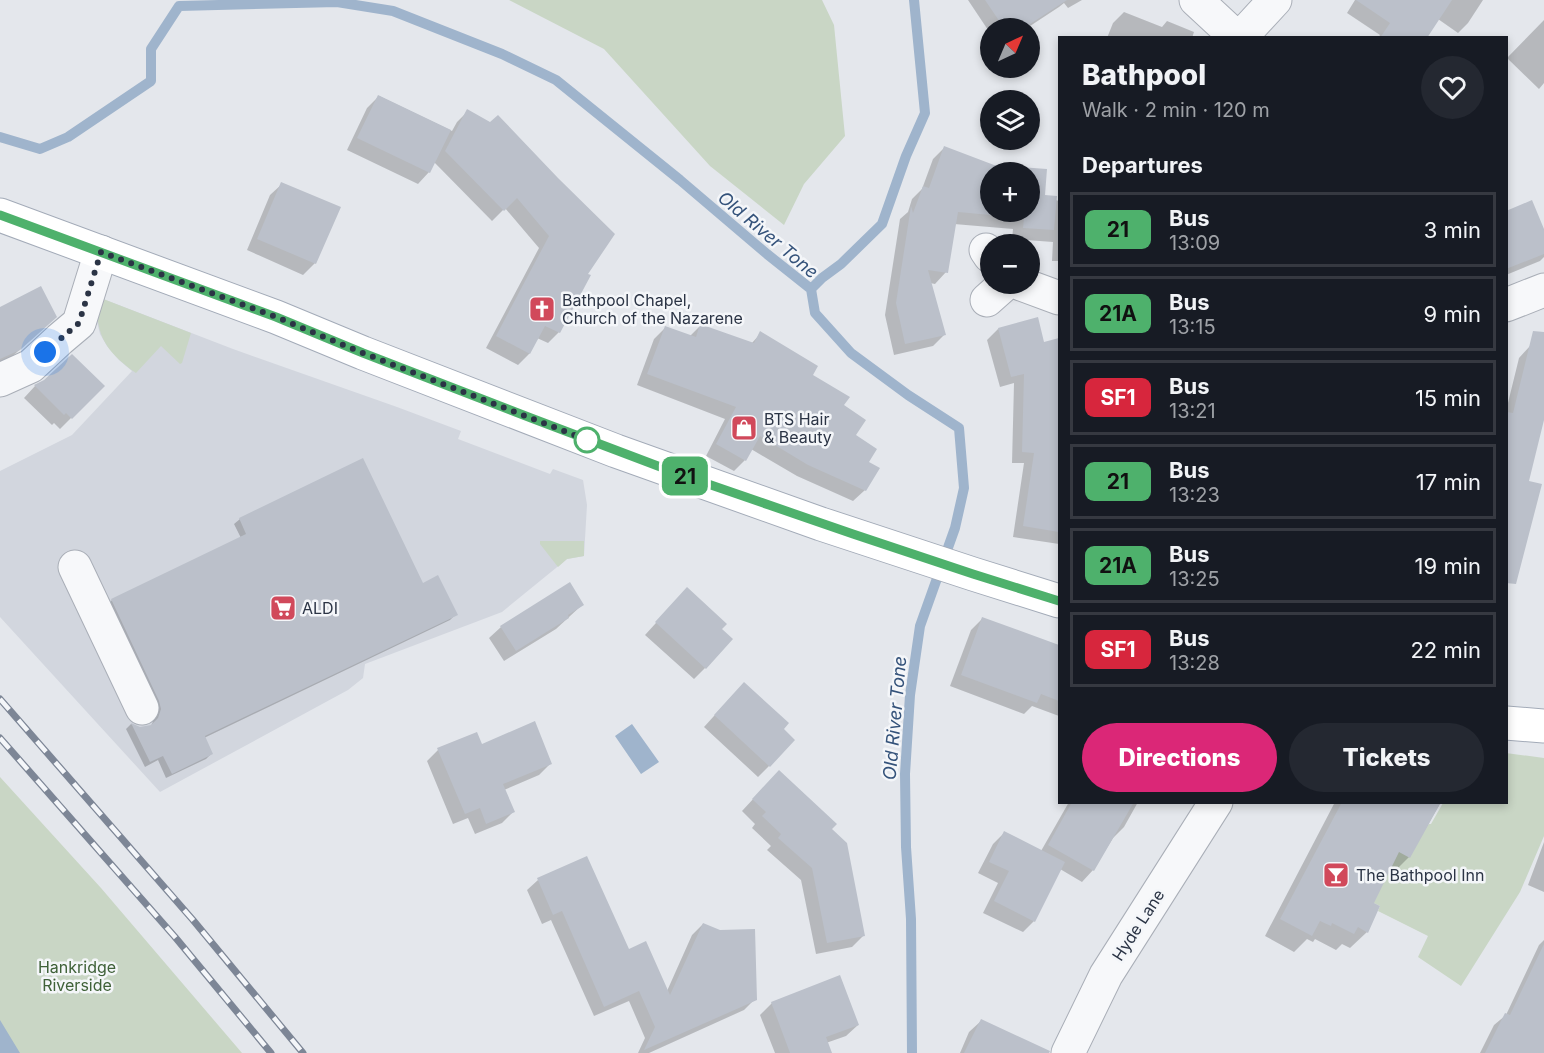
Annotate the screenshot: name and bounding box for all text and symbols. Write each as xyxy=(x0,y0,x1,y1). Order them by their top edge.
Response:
north arrow xyxy=(980,18,1040,78)
map controls xyxy=(980,18,1040,294)
button: heart xyxy=(1421,56,1484,119)
text: Bathpool xyxy=(1082,58,1206,92)
button: layers xyxy=(980,90,1040,150)
text: Walk · 2 min · 120 m xyxy=(1082,98,1270,122)
text: Departures xyxy=(1082,152,1203,178)
button: + xyxy=(980,162,1040,222)
water label: Old River Tone xyxy=(714,187,823,283)
text: Bus xyxy=(1169,205,1210,231)
text: 21 xyxy=(1107,217,1129,242)
text: 3 min xyxy=(1424,217,1481,243)
text: 13:09 xyxy=(1169,231,1220,255)
button: − xyxy=(980,234,1040,294)
text: Bus xyxy=(1169,289,1210,315)
place label: Bathpool Chapel, Church of the Nazarene xyxy=(562,290,743,328)
church icon: Bathpool Chapel, Church of the Nazarene xyxy=(527,294,557,324)
text: 21A xyxy=(1099,301,1137,326)
text: 9 min xyxy=(1424,301,1481,327)
text: 13:15 xyxy=(1169,315,1216,339)
your location xyxy=(30,337,60,367)
text: Bus xyxy=(1169,373,1210,399)
text: SF1 xyxy=(1100,385,1136,410)
text: 15 min xyxy=(1415,385,1481,411)
text: 13:21 xyxy=(1169,399,1216,423)
place label: BTS Hair & Beauty xyxy=(764,409,832,447)
shop icon: BTS Hair & Beauty xyxy=(729,413,759,443)
unlabelled marker xyxy=(574,427,600,453)
line badge: 21 xyxy=(658,456,712,496)
text: Bus xyxy=(1169,457,1210,483)
text: 21 xyxy=(674,464,696,489)
text: 21 xyxy=(1107,469,1129,494)
text: 17 min xyxy=(1416,469,1481,495)
text: 13:23 xyxy=(1169,483,1220,507)
text: Bus xyxy=(1169,541,1210,567)
text: 21A xyxy=(1099,553,1137,578)
text: 19 min xyxy=(1415,553,1481,579)
text: 13:25 xyxy=(1169,567,1220,591)
supermarket icon: ALDI xyxy=(268,593,298,623)
place label: ALDI xyxy=(302,598,338,618)
text: Bus xyxy=(1169,625,1210,651)
text: SF1 xyxy=(1100,637,1136,662)
text: 22 min xyxy=(1410,637,1481,663)
text: 13:28 xyxy=(1169,651,1220,675)
water label: Old River Tone xyxy=(879,655,910,781)
button: Directions xyxy=(1082,723,1277,792)
button: Tickets xyxy=(1289,723,1484,792)
bar icon: The Bathpool Inn xyxy=(1321,860,1351,890)
place label: The Bathpool Inn xyxy=(1356,865,1484,885)
street label: Hyde Lane xyxy=(1108,886,1168,964)
park label: Hankridge Riverside xyxy=(38,957,116,995)

